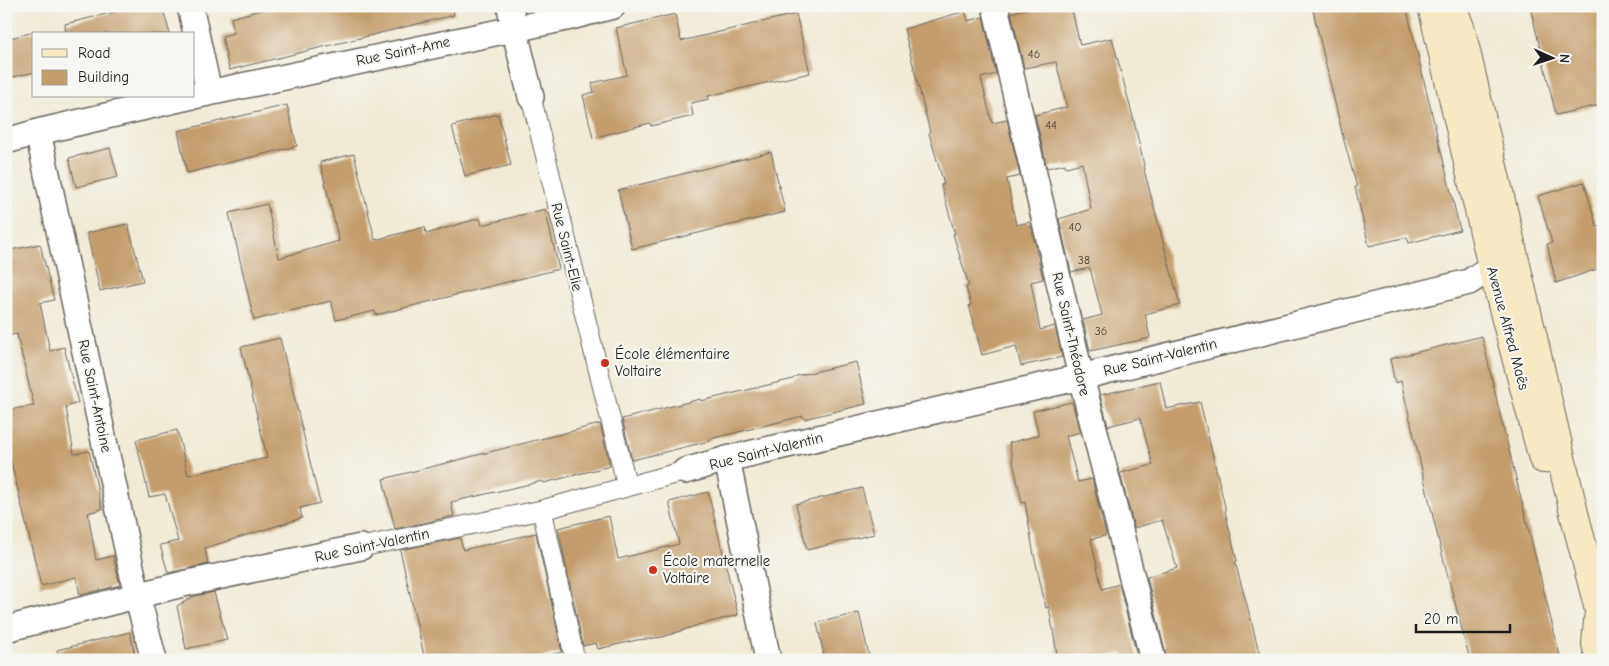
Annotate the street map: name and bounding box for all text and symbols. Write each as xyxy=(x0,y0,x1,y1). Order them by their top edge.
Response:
legend xyxy=(32,32,195,98)
street label: Rue Saint-Ame xyxy=(354,32,452,70)
north arrow xyxy=(1526,32,1576,82)
text: Road xyxy=(78,44,110,62)
house number: 46 xyxy=(1028,47,1040,61)
text: N xyxy=(1556,54,1573,64)
text: Building xyxy=(78,68,129,86)
house number: 44 xyxy=(1045,118,1057,132)
street label: Rue Saint-Elie xyxy=(547,201,587,294)
house number: 40 xyxy=(1068,220,1082,234)
house number: 38 xyxy=(1078,253,1090,267)
street label: Avenue Alfred Maës xyxy=(1483,264,1533,392)
street label: Rue Saint-Théodore xyxy=(1048,270,1094,398)
house number: 36 xyxy=(1095,324,1107,338)
street label: Rue Saint-Valentin xyxy=(1101,334,1219,380)
street label: Rue Saint-Antoine xyxy=(74,338,116,455)
place label: École élémentaire Voltaire xyxy=(615,344,730,380)
marker: École élémentaire Voltaire xyxy=(599,357,611,369)
street label: Rue Saint-Valentin xyxy=(707,428,825,474)
street label: Rue Saint-Valentin xyxy=(313,524,431,566)
place label: École maternelle Voltaire xyxy=(663,551,771,587)
marker: École maternelle Voltaire xyxy=(647,564,659,576)
scale bar xyxy=(1416,601,1510,633)
text: 20 m xyxy=(1424,610,1458,628)

